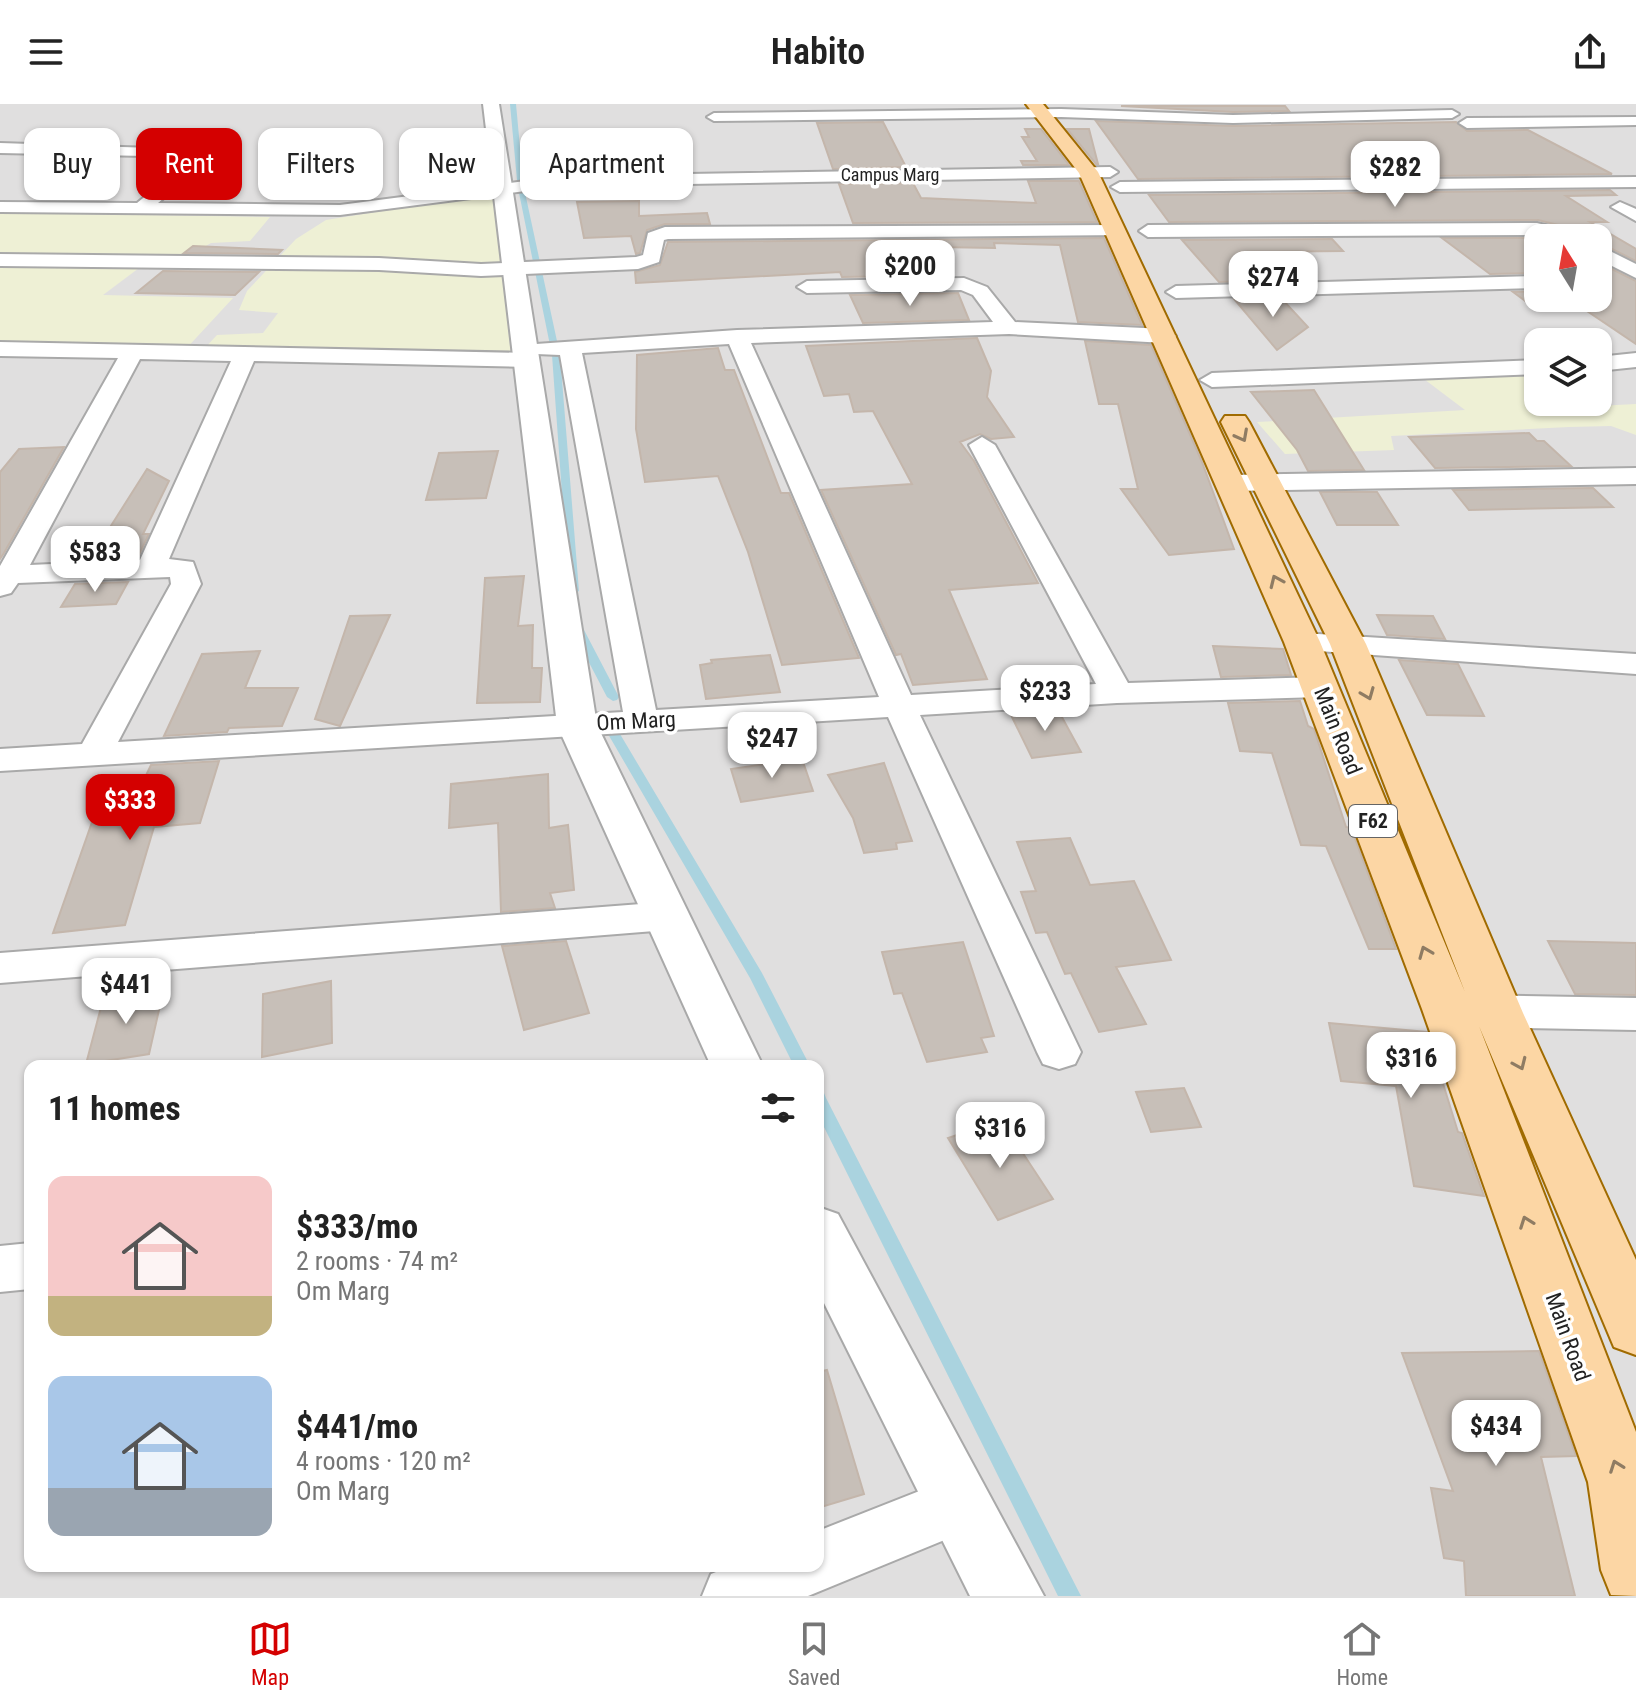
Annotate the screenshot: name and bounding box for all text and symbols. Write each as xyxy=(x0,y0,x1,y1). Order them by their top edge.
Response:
icon: menu xyxy=(24,30,68,74)
icon: share xyxy=(1568,30,1612,74)
text: Habito xyxy=(771,31,865,73)
chip: Buy xyxy=(24,128,120,200)
chip: Rent xyxy=(136,128,242,200)
chip: Filters xyxy=(258,128,383,200)
chip: New xyxy=(399,128,504,200)
chip: Apartment xyxy=(520,128,693,200)
pin: $282 xyxy=(1348,141,1442,209)
text: $282 xyxy=(1369,152,1421,182)
street label: Campus Marg xyxy=(841,164,939,185)
north arrow xyxy=(1524,224,1612,312)
map controls xyxy=(1524,224,1612,416)
pin: $200 xyxy=(863,240,957,308)
text: $200 xyxy=(884,251,936,281)
pin: $274 xyxy=(1226,251,1320,319)
text: $274 xyxy=(1247,262,1299,292)
button: layers xyxy=(1524,328,1612,416)
one-way arrow xyxy=(1233,427,1248,442)
pin: $583 xyxy=(48,526,142,594)
text: $583 xyxy=(69,537,121,567)
one-way arrow xyxy=(1269,575,1285,589)
pin: $233 xyxy=(998,665,1092,733)
text: $233 xyxy=(1019,676,1071,706)
street label: Main Road xyxy=(1309,684,1367,778)
one-way arrow xyxy=(1359,686,1375,700)
street label: Om Marg xyxy=(596,706,676,736)
pin: $247 xyxy=(725,712,819,780)
text: $247 xyxy=(746,723,798,753)
pin: $333 xyxy=(83,774,177,842)
text: $333 xyxy=(104,785,156,815)
road number: F62 xyxy=(1349,805,1397,837)
one-way arrow xyxy=(1418,946,1435,960)
pin: $441 xyxy=(79,958,173,1026)
text: $441 xyxy=(100,969,152,999)
pin: $316 xyxy=(1364,1032,1458,1100)
text: $316 xyxy=(1385,1043,1437,1073)
one-way arrow xyxy=(1511,1056,1527,1071)
icon: filters xyxy=(756,1086,800,1130)
text: 11 homes xyxy=(48,1088,181,1128)
pin: $316 xyxy=(953,1102,1047,1170)
text: $316 xyxy=(974,1113,1026,1143)
text: $333/mo xyxy=(296,1206,418,1246)
icon: home xyxy=(112,1208,208,1304)
one-way arrow xyxy=(1519,1216,1536,1230)
text: 2 rooms · 74 m² xyxy=(296,1246,458,1276)
text: Om Marg xyxy=(296,1276,390,1306)
street label: Main Road xyxy=(1541,1289,1595,1385)
pin: $434 xyxy=(1449,1400,1543,1468)
text: $441/mo xyxy=(296,1406,418,1446)
icon: home xyxy=(112,1408,208,1504)
text: $434 xyxy=(1470,1411,1522,1441)
text: 4 rooms · 120 m² xyxy=(296,1446,471,1476)
one-way arrow xyxy=(1609,1460,1626,1474)
text: Om Marg xyxy=(296,1476,390,1506)
tab: Map xyxy=(248,1617,292,1690)
tab: Saved xyxy=(788,1617,840,1690)
tab: Home xyxy=(1336,1617,1388,1690)

